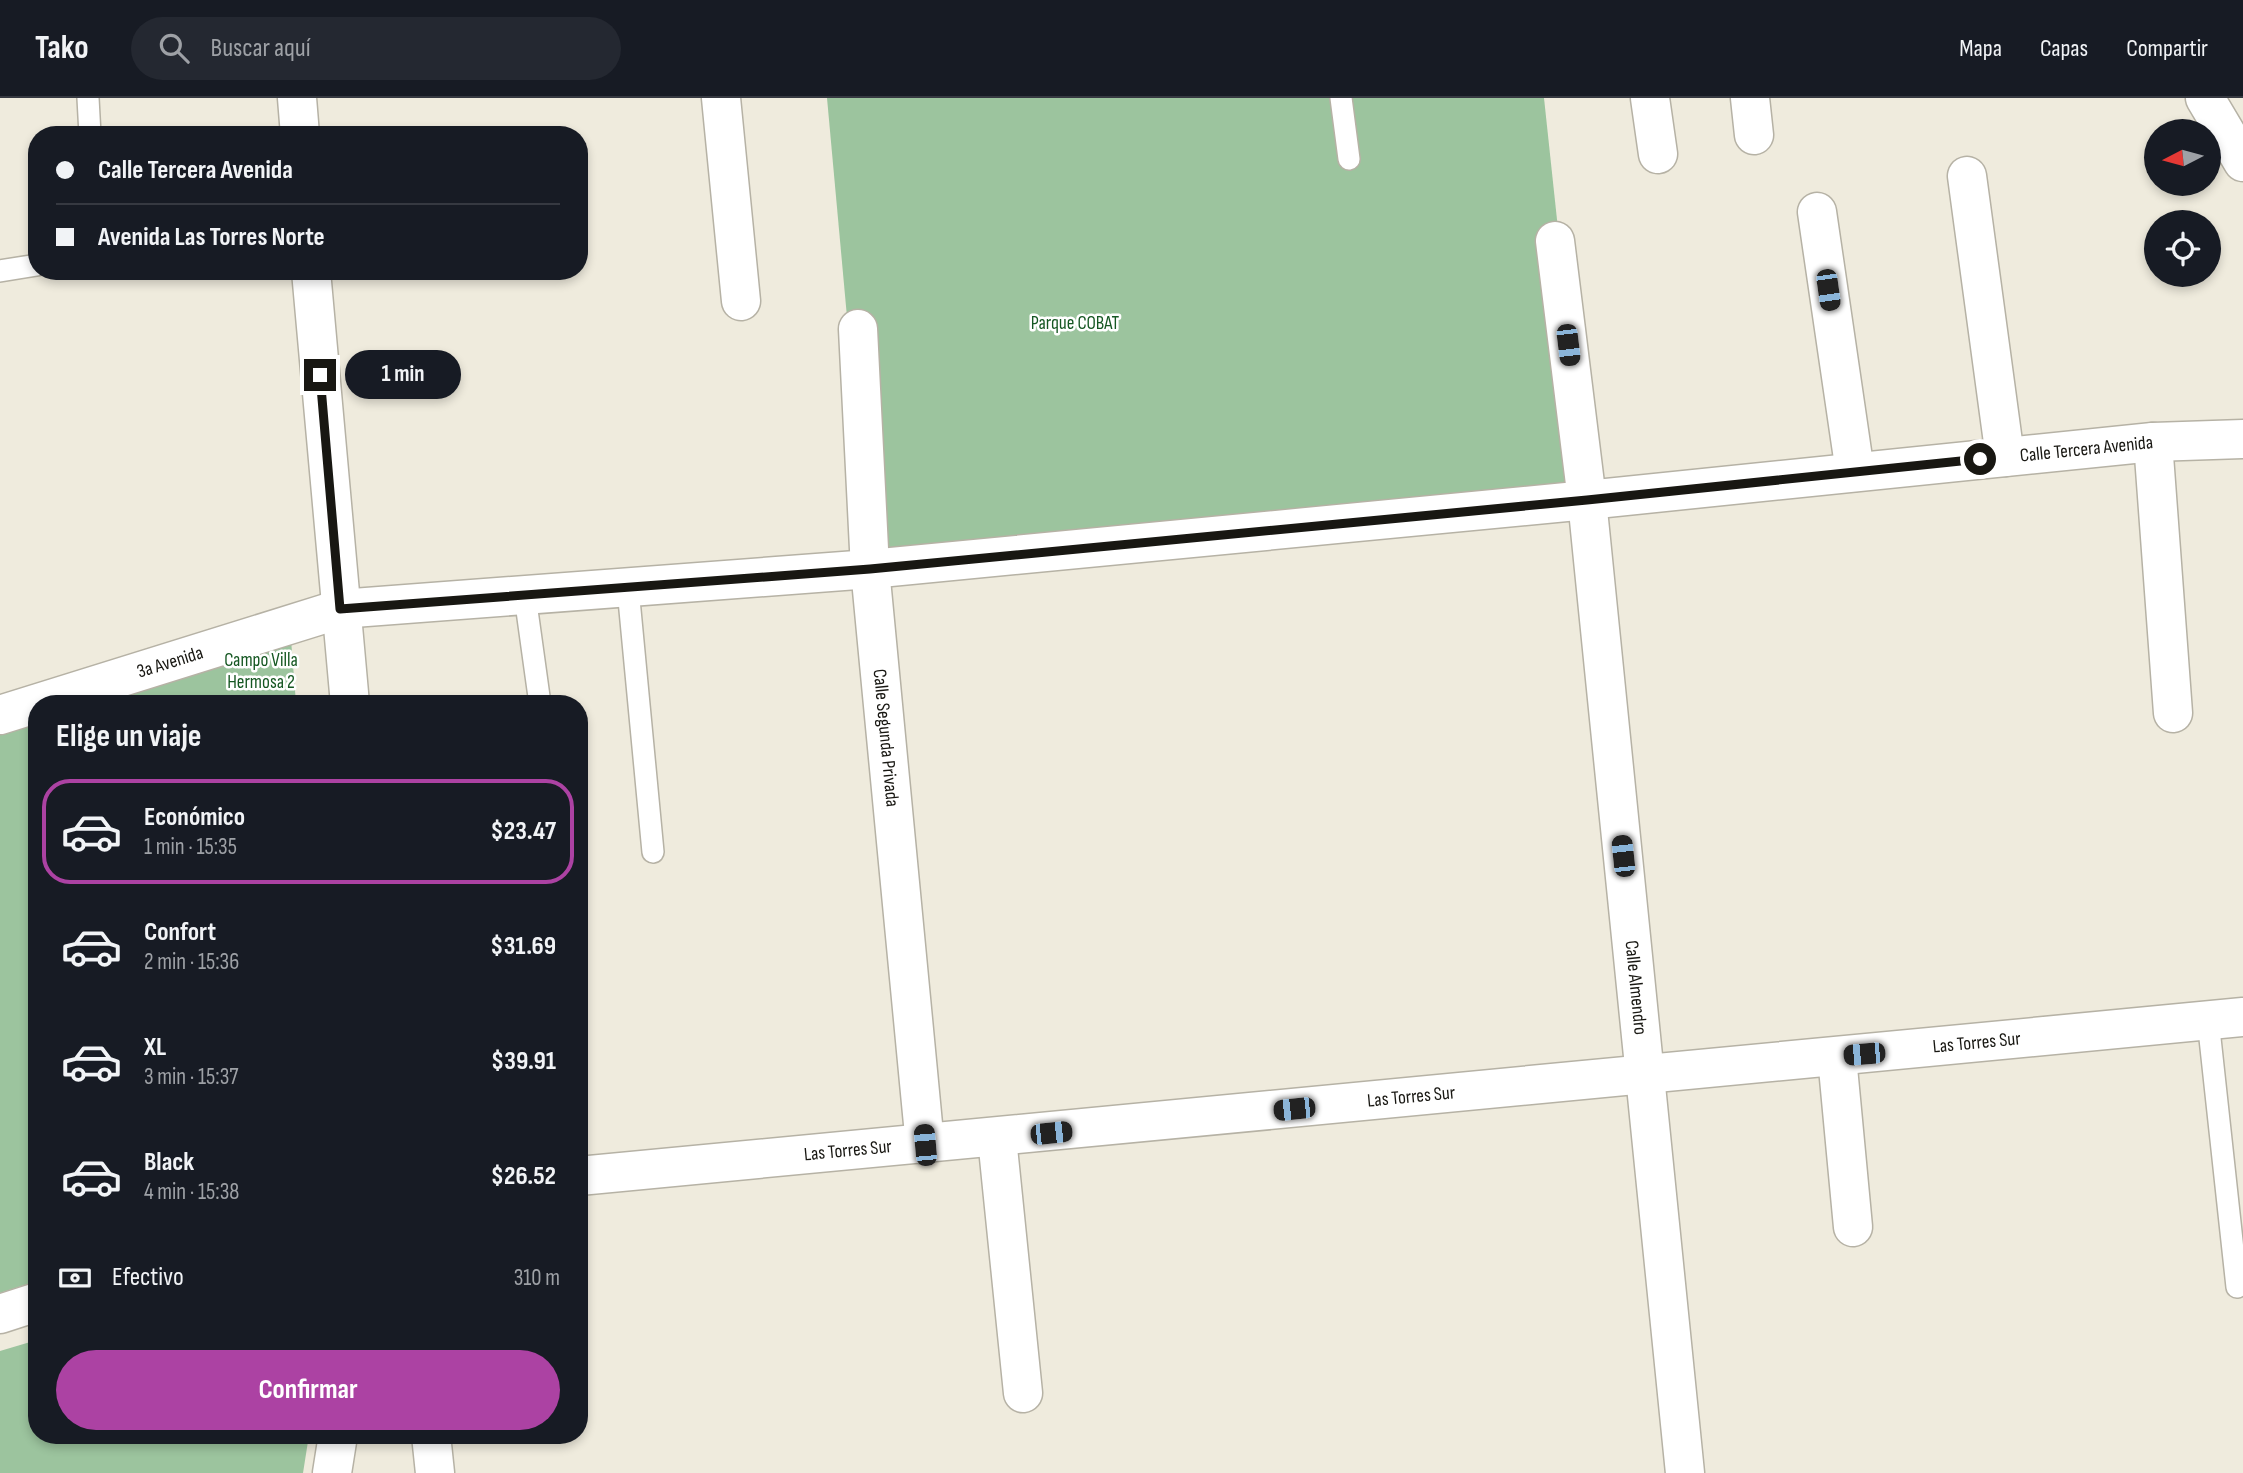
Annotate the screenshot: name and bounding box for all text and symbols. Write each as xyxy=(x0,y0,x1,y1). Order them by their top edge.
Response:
search box xyxy=(131,17,621,80)
text: Tako xyxy=(35,28,89,68)
icon: search xyxy=(155,29,193,67)
text: Buscar aquí xyxy=(211,33,311,64)
text: Mapa xyxy=(1959,34,2002,63)
text: Capas xyxy=(2040,34,2088,63)
text: Compartir xyxy=(2126,34,2208,63)
north arrow xyxy=(2144,119,2221,196)
map controls xyxy=(2144,119,2221,287)
text: Calle Tercera Avenida xyxy=(98,155,293,186)
button: locate xyxy=(2144,210,2221,287)
text: Avenida Las Torres Norte xyxy=(98,222,325,253)
car xyxy=(1815,268,1842,312)
park label: Parque COBAT xyxy=(1031,312,1120,335)
car xyxy=(1556,323,1581,367)
callout: 1 min xyxy=(344,350,460,400)
route end xyxy=(304,359,336,391)
text: 1 min xyxy=(382,360,424,388)
street label: Calle Tercera Avenida xyxy=(2019,431,2154,467)
route start xyxy=(1964,443,1996,475)
street label: 3a Avenida xyxy=(134,641,206,683)
park label: Campo Villa Hermosa 2 xyxy=(224,649,298,694)
street label: Calle Segunda Privada xyxy=(868,668,904,808)
text: Elige un viaje xyxy=(56,717,201,756)
icon: car xyxy=(60,800,123,863)
text: Económico xyxy=(144,802,245,833)
text: $23.47 xyxy=(491,816,556,847)
text: 1 min · 15:35 xyxy=(144,833,237,861)
car xyxy=(1611,834,1636,878)
icon: car xyxy=(60,915,123,978)
text: Confort xyxy=(144,917,216,948)
text: $31.69 xyxy=(490,931,556,962)
street label: Calle Almendro xyxy=(1620,939,1652,1036)
text: 2 min · 15:36 xyxy=(144,948,239,976)
street label: Las Torres Sur xyxy=(1932,1027,2022,1058)
icon: car xyxy=(60,1030,123,1093)
text: XL xyxy=(144,1032,166,1063)
car xyxy=(1843,1042,1886,1066)
text: $39.91 xyxy=(491,1046,556,1077)
text: 3 min · 15:37 xyxy=(144,1063,239,1091)
street label: Las Torres Sur xyxy=(1366,1081,1457,1112)
car xyxy=(1273,1096,1316,1122)
car xyxy=(1030,1120,1073,1146)
car xyxy=(913,1123,938,1167)
street label: Las Torres Sur xyxy=(803,1135,893,1166)
icon: car xyxy=(60,1145,123,1208)
text: Black xyxy=(144,1147,194,1178)
text: $26.52 xyxy=(491,1161,556,1192)
text: 4 min · 15:38 xyxy=(144,1178,239,1206)
icon: cash xyxy=(56,1259,94,1297)
text: Efectivo xyxy=(112,1262,184,1293)
text: 310 m xyxy=(514,1264,560,1292)
button: Confirmar xyxy=(56,1350,560,1430)

